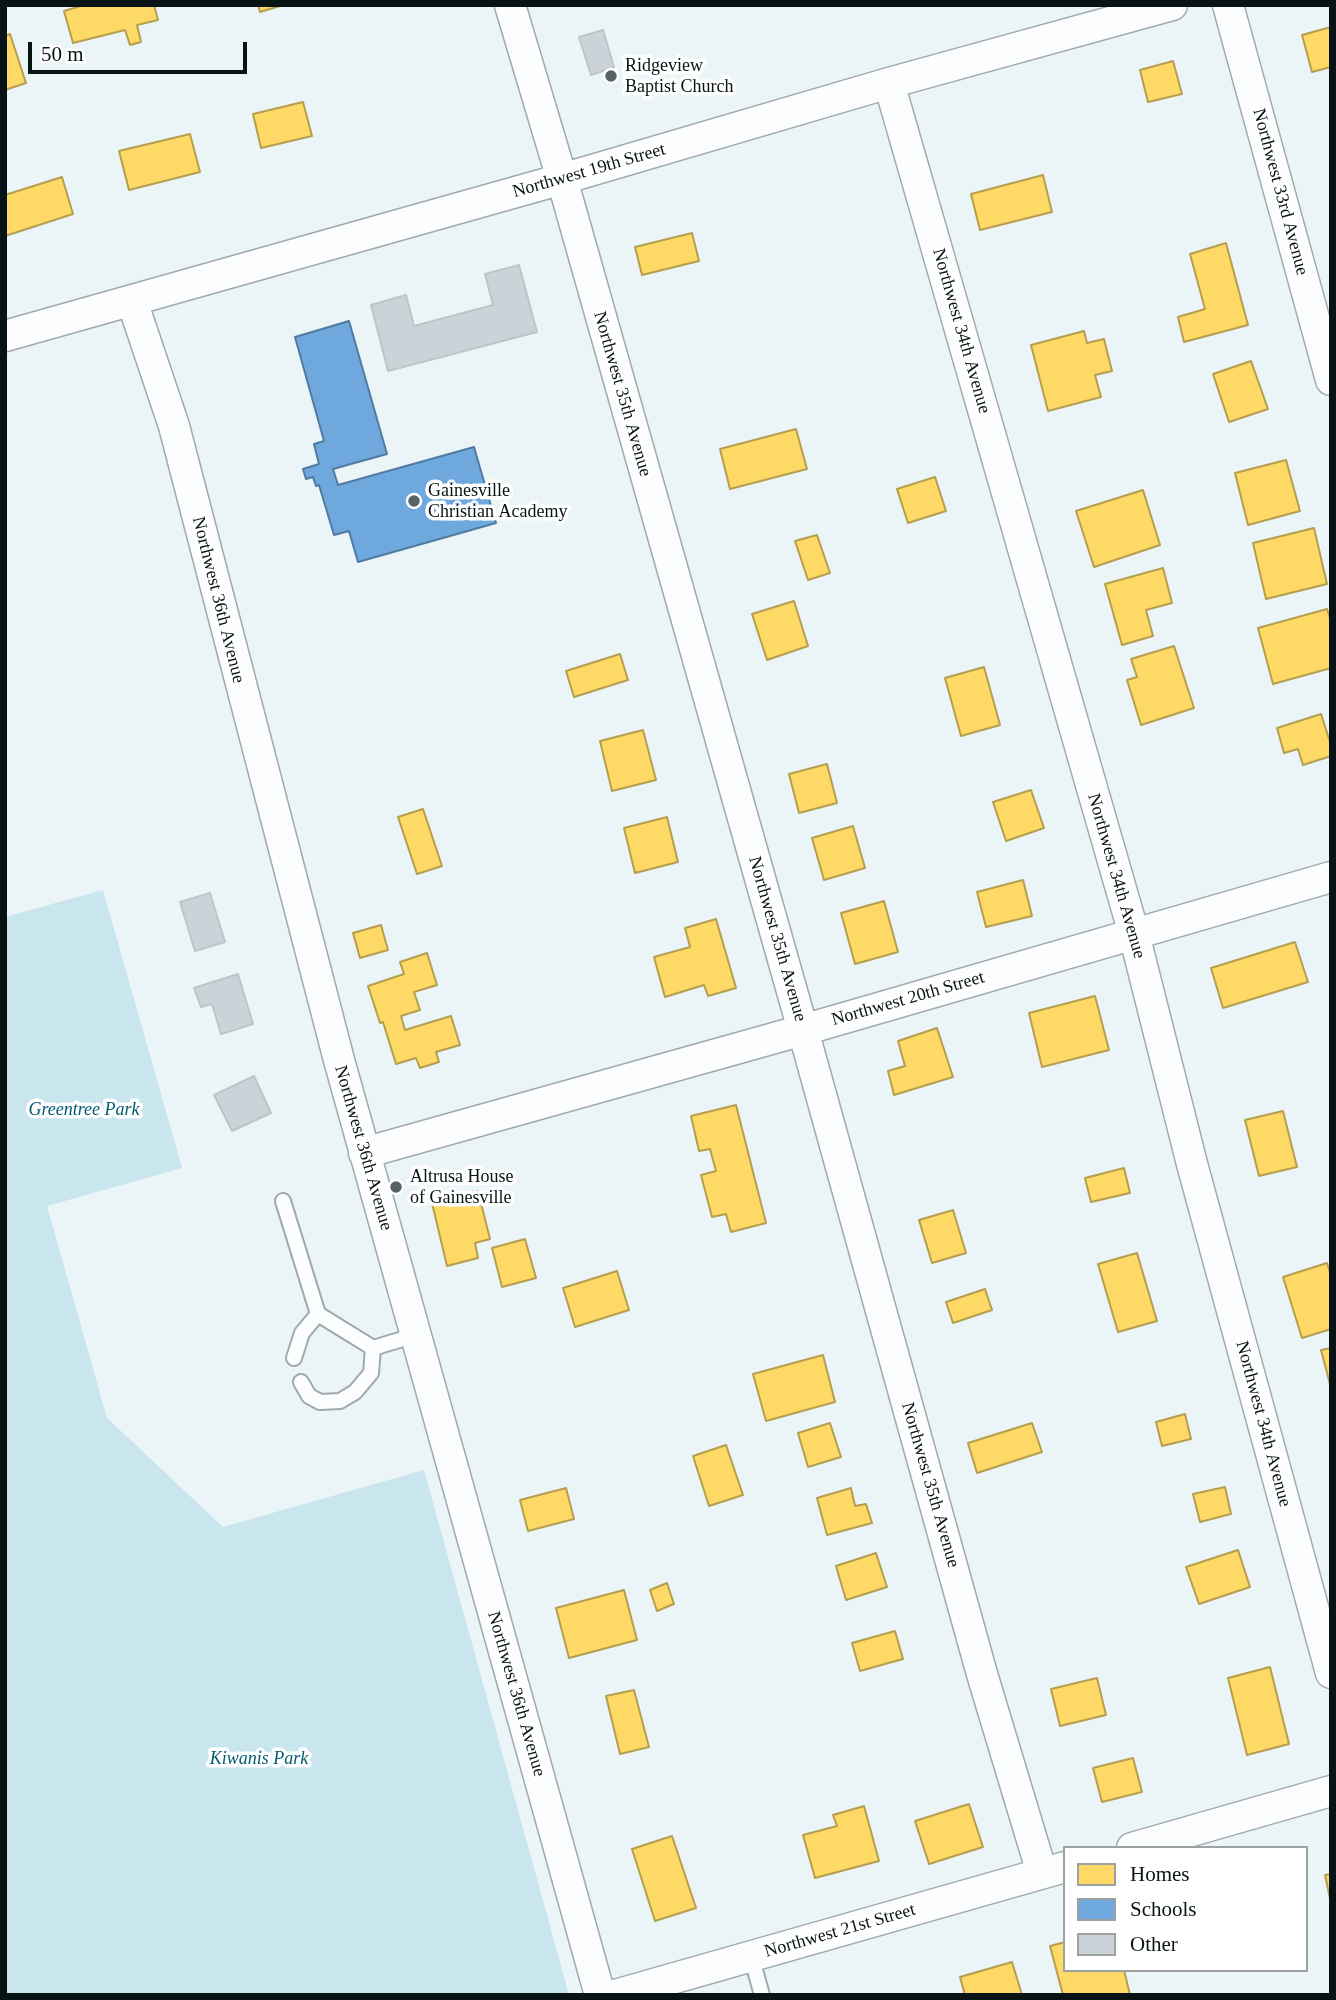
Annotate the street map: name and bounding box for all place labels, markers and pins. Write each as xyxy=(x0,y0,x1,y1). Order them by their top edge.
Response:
place label: Ridgeview Baptist Church xyxy=(625,55,733,98)
marker: Ridgeview Baptist Church xyxy=(603,68,619,84)
place label: Gainesville Christian Academy xyxy=(428,480,567,522)
marker: Gainesville Christian Academy xyxy=(406,493,422,509)
place label: Altrusa House of Gainesville xyxy=(410,1166,513,1208)
marker: Altrusa House of Gainesville xyxy=(388,1179,404,1195)

